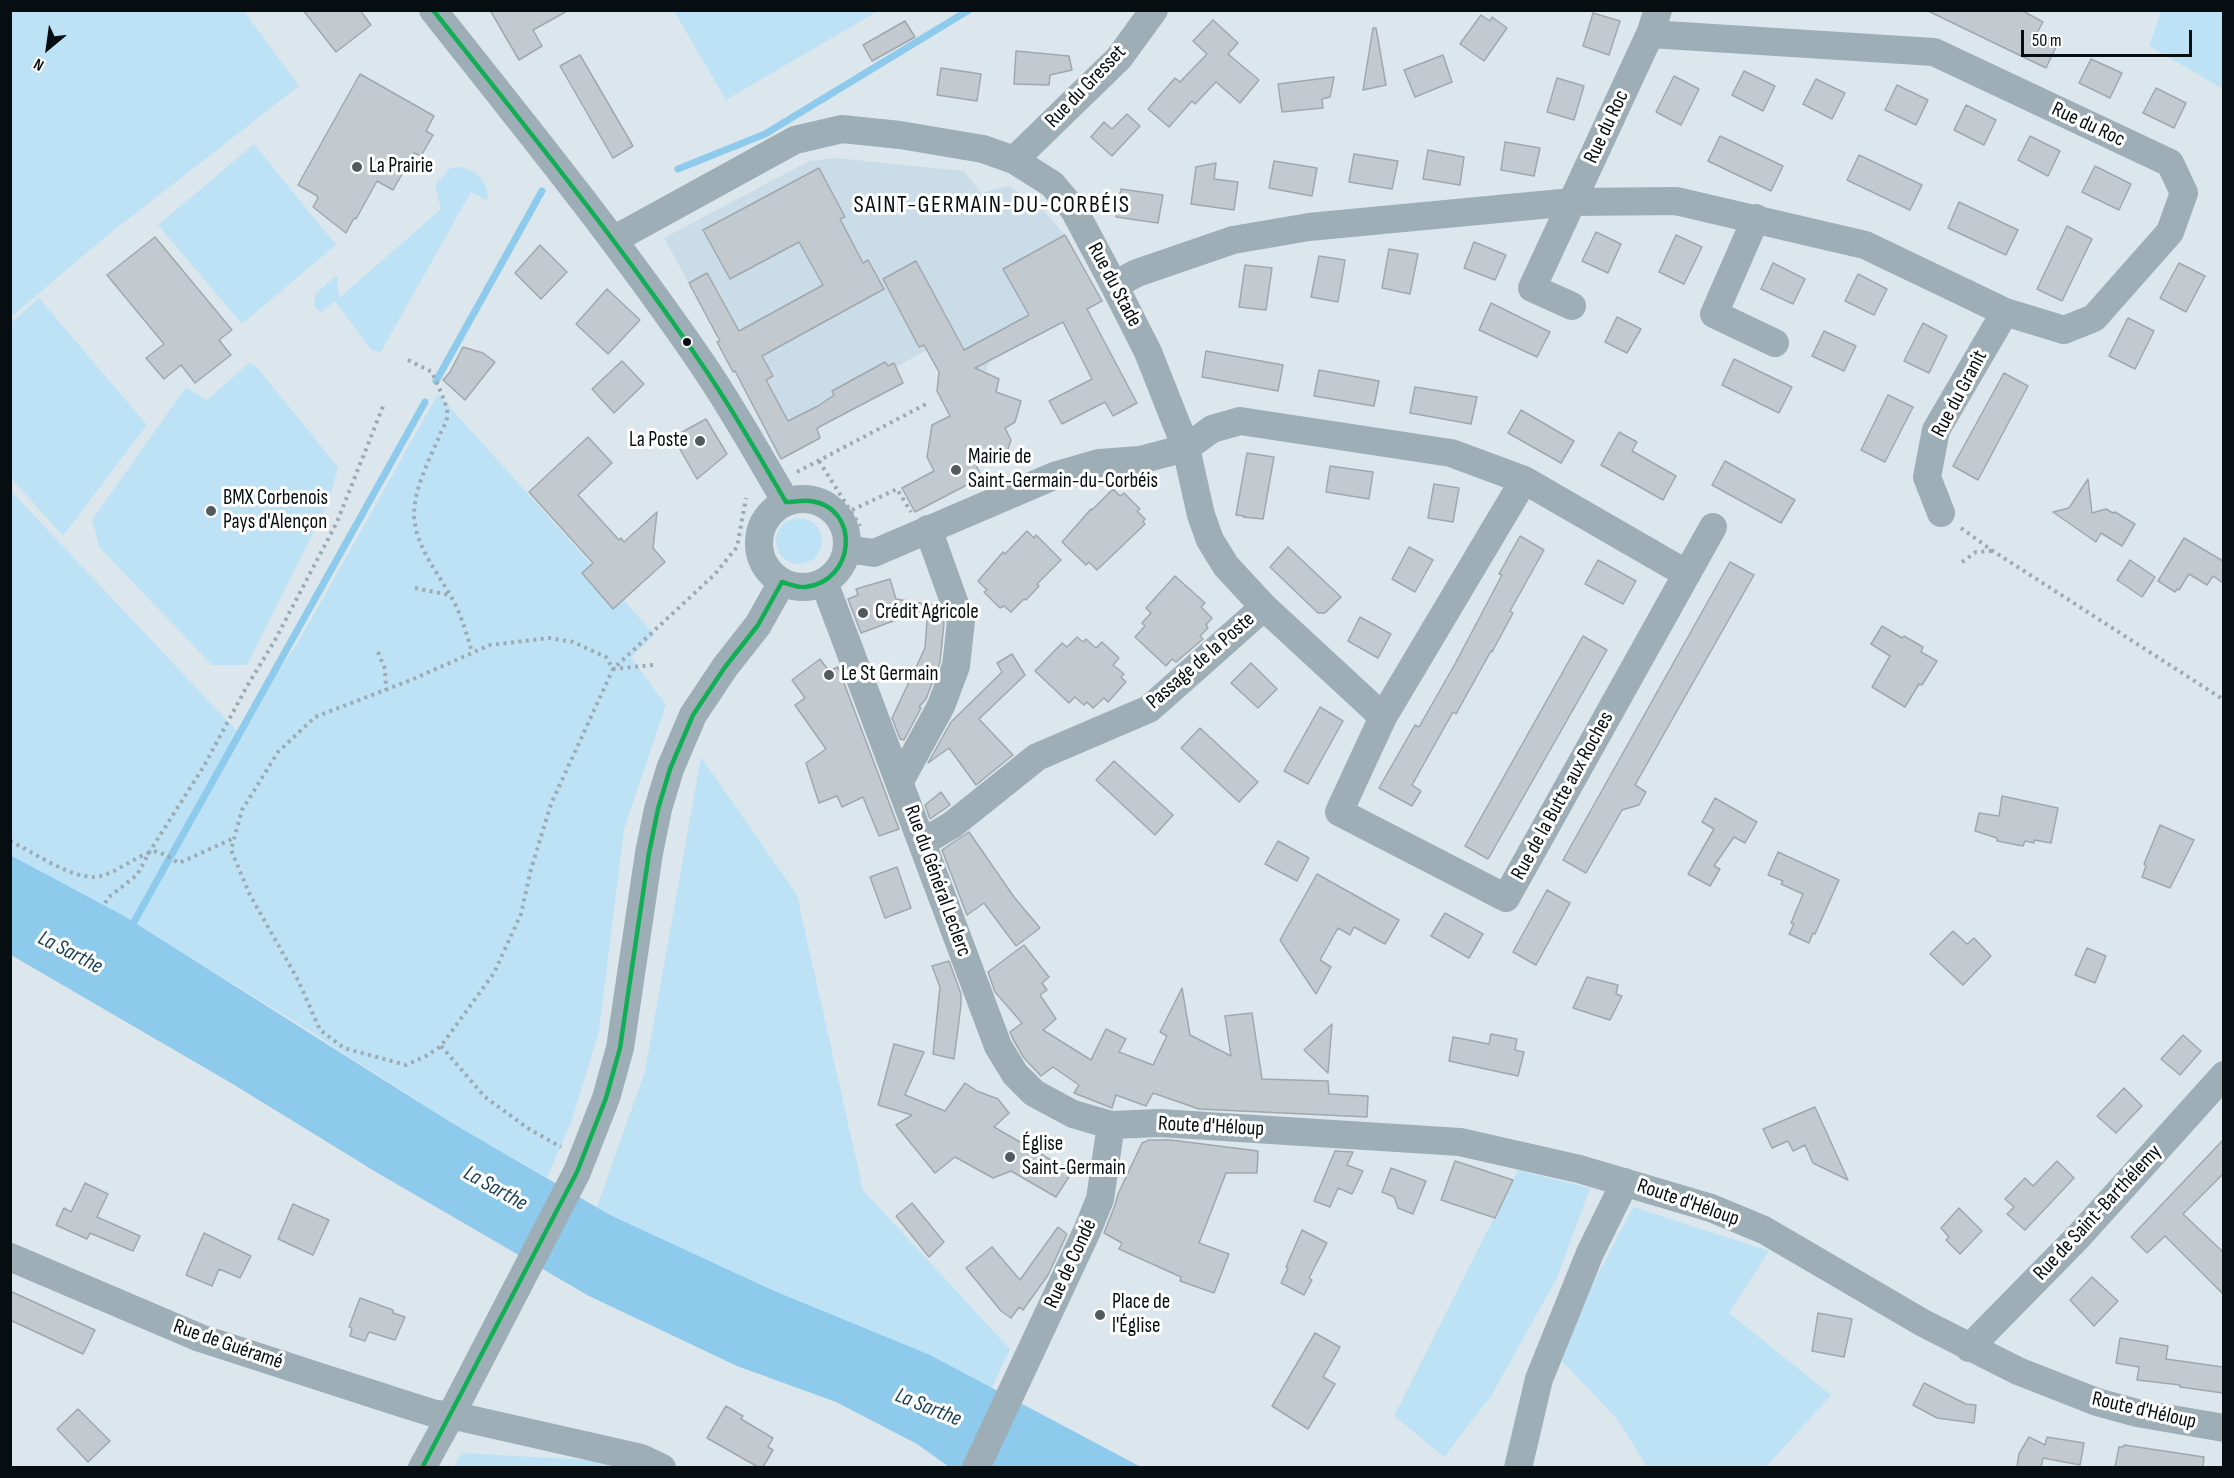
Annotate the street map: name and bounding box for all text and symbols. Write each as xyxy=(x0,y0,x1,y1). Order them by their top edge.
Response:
north arrow xyxy=(18,18,78,78)
scale bar xyxy=(2024,18,2195,56)
text: 50 m xyxy=(2032,30,2062,51)
street label: Rue du Gresset xyxy=(1040,40,1132,134)
text: N xyxy=(31,54,47,75)
street label: Rue du Roc xyxy=(1579,86,1635,168)
street label: Rue du Roc xyxy=(2047,97,2129,153)
place label: La Prairie xyxy=(369,154,433,180)
marker: La Prairie xyxy=(350,160,364,174)
district label: SAINT-GERMAIN-DU-CORBÉIS xyxy=(853,192,1131,220)
street label: Rue du Stade xyxy=(1081,239,1147,331)
unlabelled marker xyxy=(681,336,693,348)
street label: Rue du Granit xyxy=(1927,346,1993,442)
place label: La Poste xyxy=(629,428,688,454)
marker: La Poste xyxy=(693,434,707,448)
place label: Mairie de Saint-Germain-du-Corbéis xyxy=(968,445,1158,495)
marker: Mairie de Saint-Germain-du-Corbéis xyxy=(949,463,963,477)
place label: BMX Corbenois Pays d'Alençon xyxy=(223,486,328,536)
marker: BMX Corbenois Pays d'Alençon xyxy=(204,504,218,518)
place label: Crédit Agricole xyxy=(875,600,979,626)
marker: Crédit Agricole xyxy=(856,606,870,620)
street label: Passage de la Poste xyxy=(1142,607,1260,715)
place label: Le St Germain xyxy=(841,662,939,688)
marker: Le St Germain xyxy=(822,668,836,682)
street label: Rue de la Butte aux Roches xyxy=(1506,708,1620,884)
street label: Rue du Général Leclerc xyxy=(898,802,976,960)
water label: La Sarthe xyxy=(33,926,107,980)
street label: Route d'Héloup xyxy=(1157,1112,1265,1142)
place label: Église Saint-Germain xyxy=(1022,1132,1126,1182)
street label: Rue de Saint-Barthélemy xyxy=(2029,1140,2167,1286)
marker: Église Saint-Germain xyxy=(1003,1150,1017,1164)
water label: La Sarthe xyxy=(458,1161,532,1217)
street label: Route d'Héloup xyxy=(1634,1174,1742,1232)
street label: Rue de Condé xyxy=(1039,1215,1103,1313)
place label: Place de l'Église xyxy=(1112,1290,1170,1340)
marker: Place de l'Église xyxy=(1093,1308,1107,1322)
street label: Rue de Guéramé xyxy=(170,1314,286,1376)
water label: La Sarthe xyxy=(891,1383,965,1433)
street label: Route d'Héloup xyxy=(2089,1387,2199,1435)

